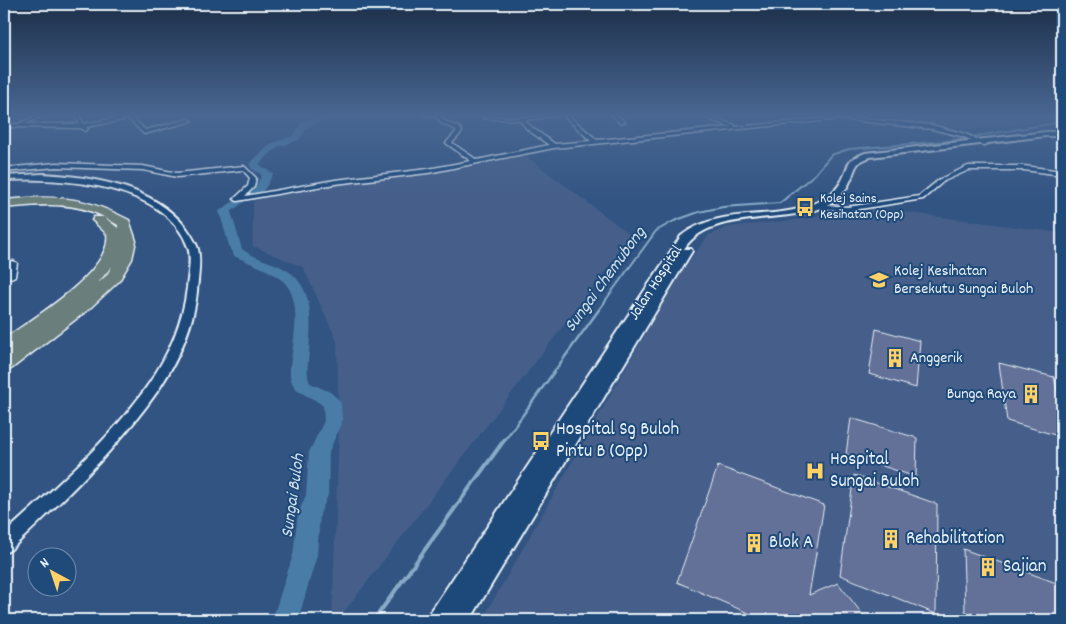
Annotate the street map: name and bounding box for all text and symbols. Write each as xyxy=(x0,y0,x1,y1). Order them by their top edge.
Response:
place label: Kolej Sains Kesihatan (Opp) xyxy=(820,189,904,225)
bus stop icon: Kolej Sains Kesihatan (Opp) xyxy=(794,196,816,218)
water label: Sungai Chemubong xyxy=(559,221,653,338)
street label: Jalan Hospital xyxy=(623,241,689,325)
place label: Kolej Kesihatan Bersekutu Sungai Buloh xyxy=(894,260,1033,301)
school or university icon: Kolej Kesihatan Bersekutu Sungai Buloh xyxy=(868,269,890,291)
building icon: Anggerik xyxy=(884,347,906,369)
place label: Anggerik xyxy=(910,347,963,370)
place label: Bunga Raya xyxy=(947,383,1016,406)
building icon: Bunga Raya xyxy=(1020,383,1042,405)
place label: Hospital Sg Buloh Pintu B (Opp) xyxy=(556,417,679,466)
bus stop icon: Hospital Sg Buloh Pintu B (Opp) xyxy=(530,430,552,452)
place label: Hospital Sungai Buloh xyxy=(830,447,919,496)
water label: Sungai Buloh xyxy=(276,452,312,540)
hospital icon: Hospital Sungai Buloh xyxy=(804,460,826,482)
place label: Rehabilitation xyxy=(906,526,1005,553)
building icon: Rehabilitation xyxy=(880,528,902,550)
place label: Blok A xyxy=(769,530,814,557)
building icon: Blok A xyxy=(743,532,765,554)
north arrow xyxy=(28,546,78,596)
text: N xyxy=(36,554,54,573)
place label: Sajian xyxy=(1003,554,1046,581)
building icon: Sajian xyxy=(977,556,999,578)

